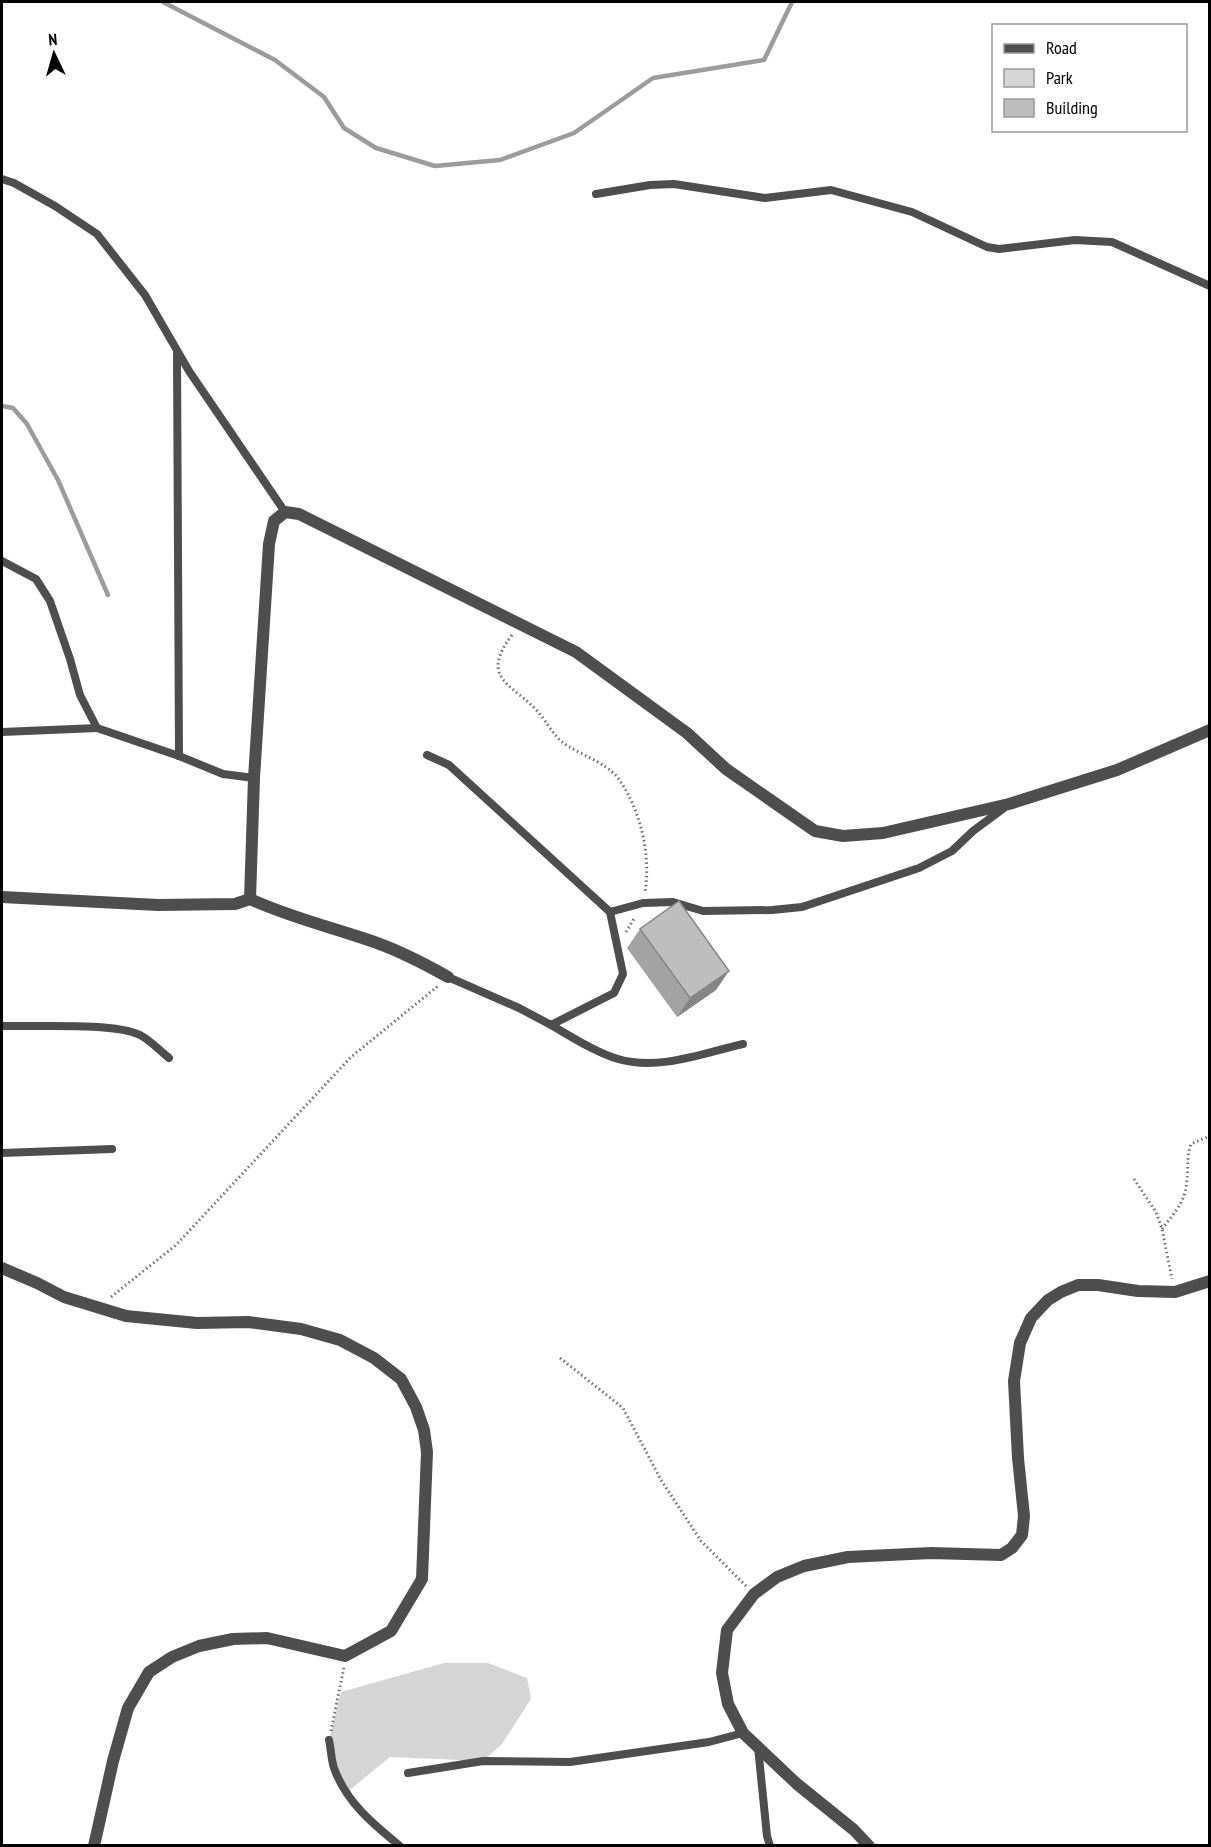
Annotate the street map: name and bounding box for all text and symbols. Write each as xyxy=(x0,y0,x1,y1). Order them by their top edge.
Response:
north arrow xyxy=(24,24,84,84)
legend xyxy=(992,24,1187,132)
text: N xyxy=(48,29,58,49)
text: Road xyxy=(1046,36,1077,59)
text: Park xyxy=(1046,66,1073,89)
text: Building xyxy=(1046,96,1098,119)

